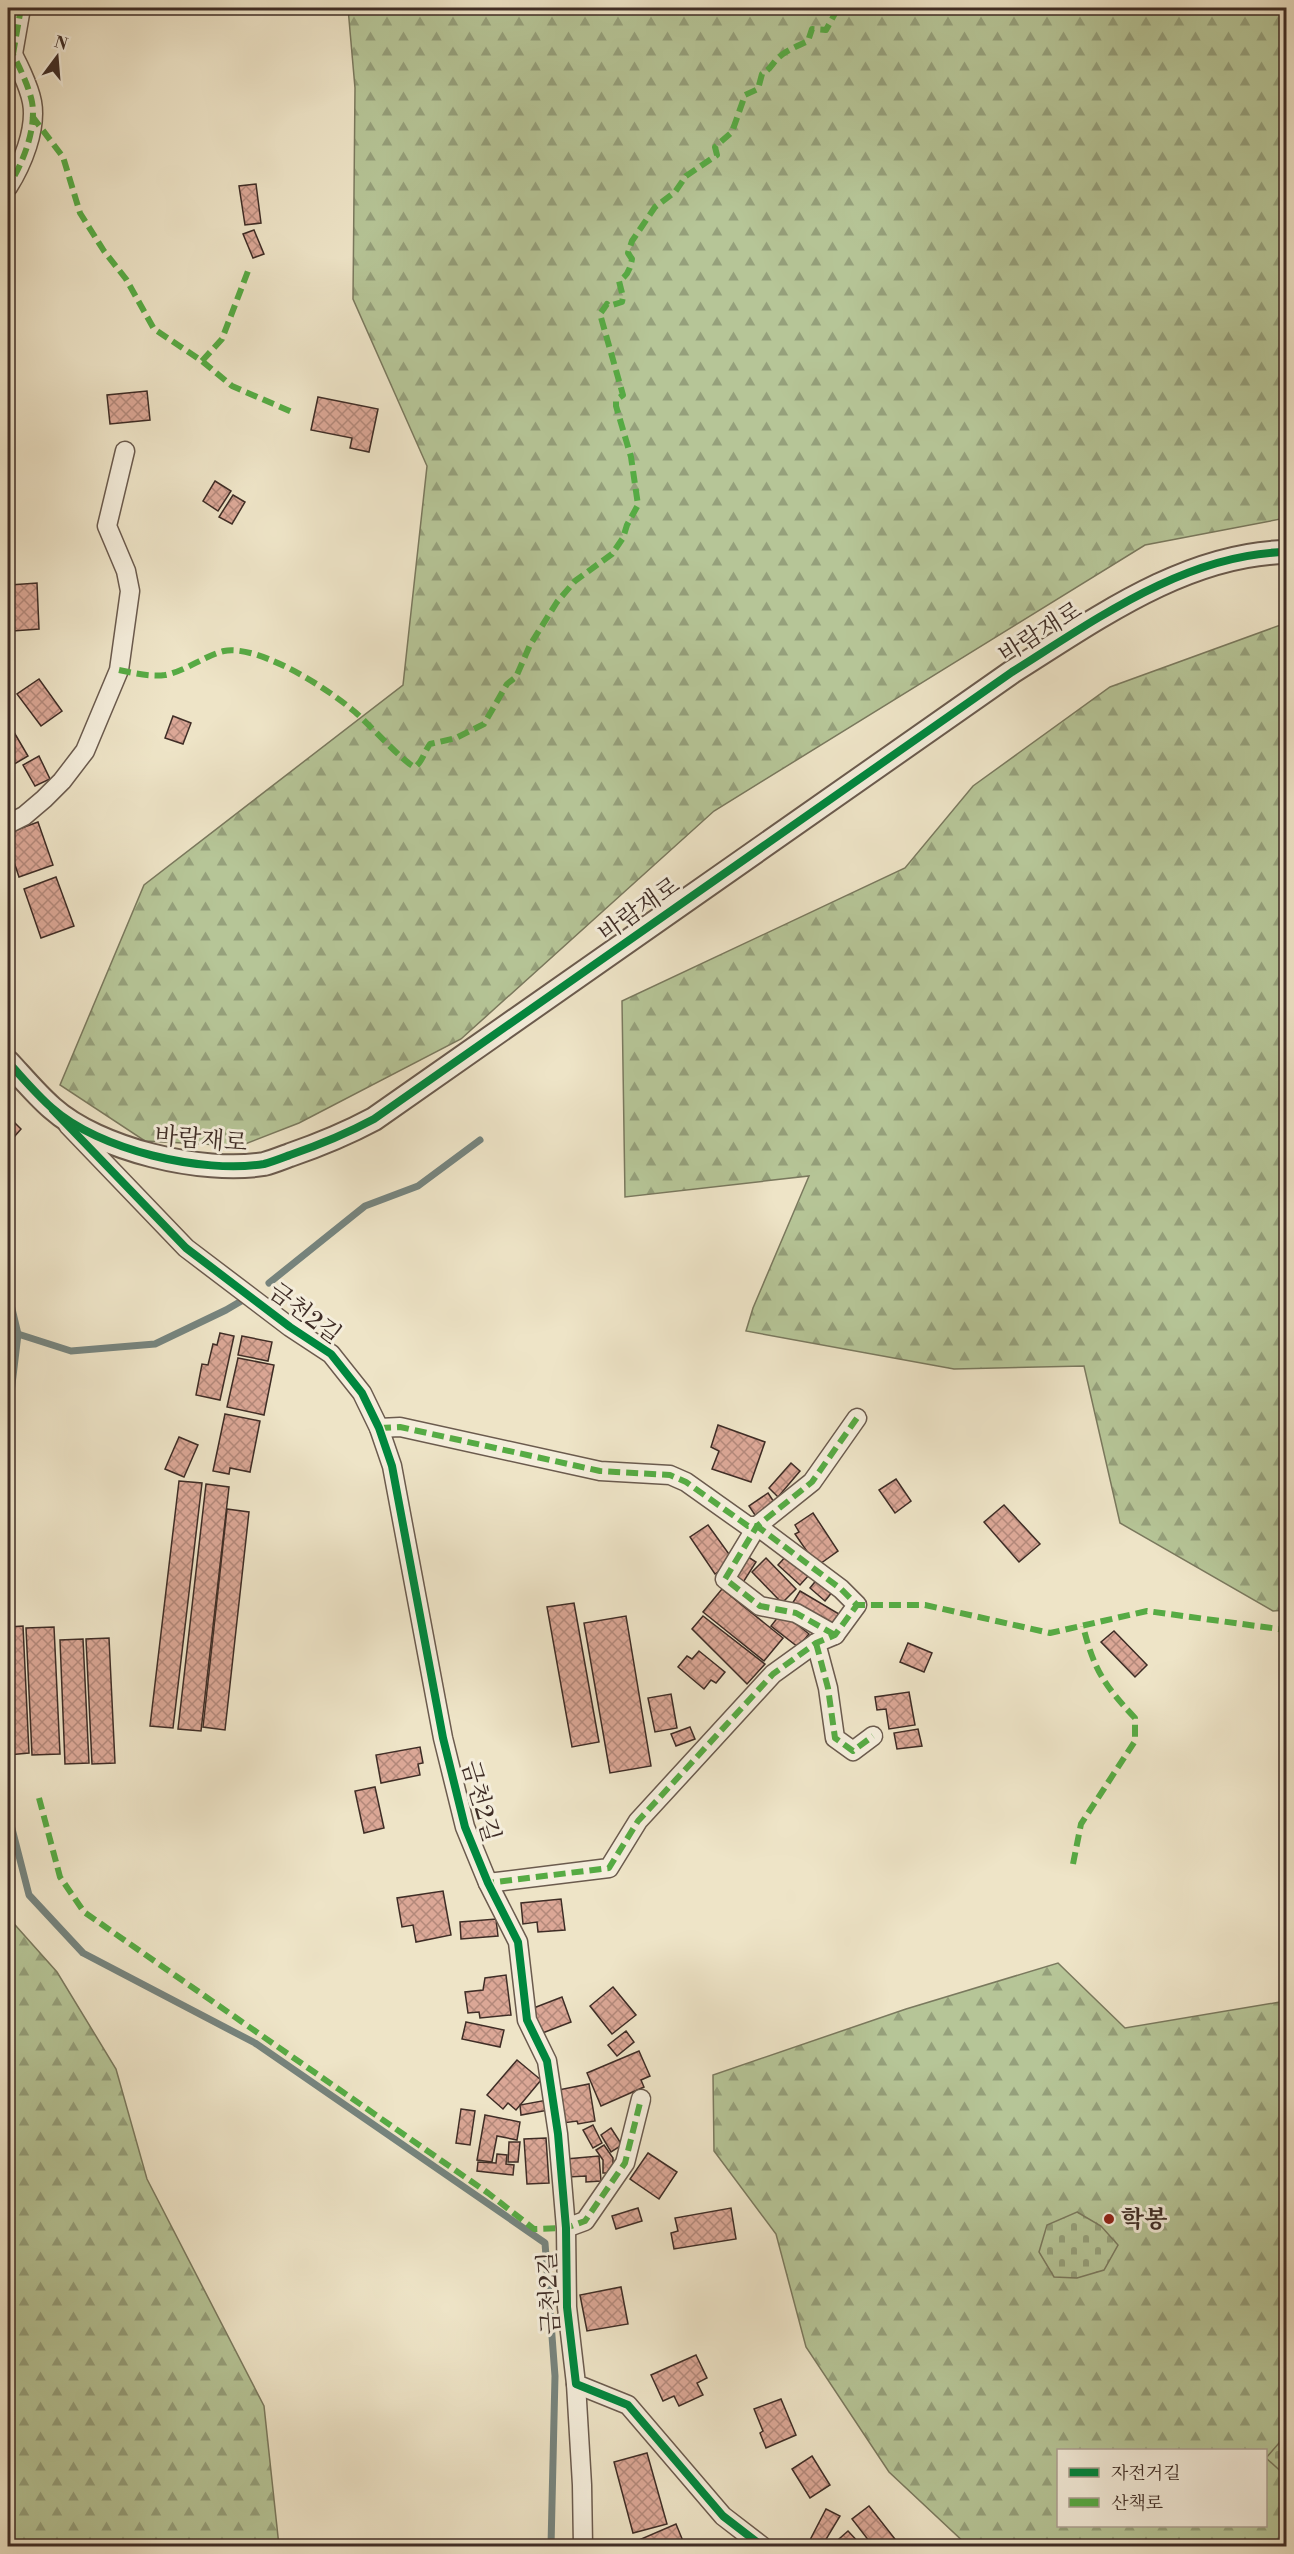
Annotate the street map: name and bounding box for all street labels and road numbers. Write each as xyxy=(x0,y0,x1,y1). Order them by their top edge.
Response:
street label: 바람재로 xyxy=(993,596,1088,670)
street label: 바람재로 xyxy=(593,871,686,949)
street label: 바람재로 xyxy=(153,1121,248,1159)
street label: 금천2길 xyxy=(262,1277,347,1351)
street label: 금천2길 xyxy=(454,1757,506,1845)
street label: 금천2길 xyxy=(533,2251,567,2335)

